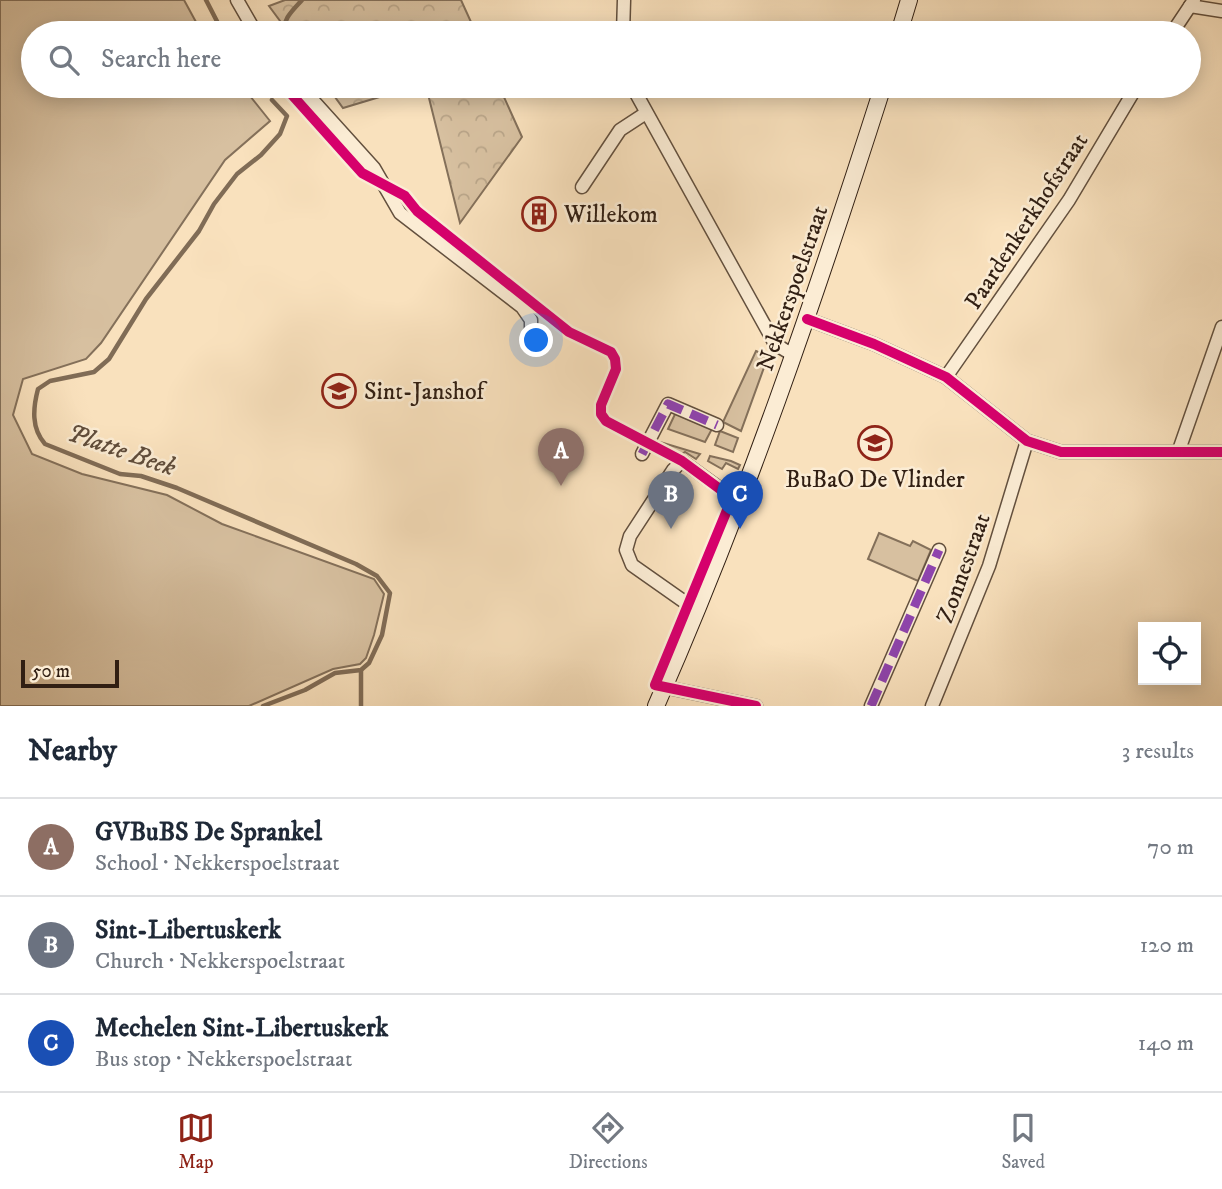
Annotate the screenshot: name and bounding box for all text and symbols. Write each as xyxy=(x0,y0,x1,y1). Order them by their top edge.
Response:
search box xyxy=(21,21,1201,98)
icon: search xyxy=(45,41,83,79)
text: Search here xyxy=(101,43,221,76)
street label: Paardenkerkhofstraat xyxy=(959,127,1095,315)
building icon: Willekom xyxy=(520,195,558,233)
place label: Willekom xyxy=(563,200,658,230)
street label: Nekkerspoelstraat xyxy=(751,201,835,375)
your location xyxy=(519,323,553,357)
school or university icon: Sint-Janshof xyxy=(320,372,358,410)
place label: Sint-Janshof xyxy=(364,377,488,407)
water label: Platte Beek xyxy=(63,417,180,484)
school or university icon: BuBaO De Vlinder xyxy=(856,424,894,462)
pin: A xyxy=(538,428,584,486)
place label: BuBaO De Vlinder xyxy=(785,465,965,495)
pin: B xyxy=(648,471,694,529)
pin: C xyxy=(717,471,763,529)
street label: Zonnestraat xyxy=(930,509,998,627)
map controls xyxy=(1138,622,1201,685)
button: locate xyxy=(1138,622,1201,685)
scale bar xyxy=(21,657,119,689)
text: 50 m xyxy=(32,660,70,683)
text: Nearby xyxy=(28,733,117,770)
text: 3 results xyxy=(1122,737,1194,766)
text: GVBuBS De Sprankel xyxy=(95,816,322,849)
text: A xyxy=(44,833,58,862)
text: 70 m xyxy=(1147,833,1194,862)
text: School · Nekkerspoelstraat xyxy=(95,849,340,878)
text: Sint-Libertuskerk xyxy=(95,914,281,947)
text: B xyxy=(44,931,58,960)
text: 120 m xyxy=(1140,931,1194,960)
text: Church · Nekkerspoelstraat xyxy=(95,947,345,976)
text: Mechelen Sint-Libertuskerk xyxy=(95,1012,388,1045)
text: C xyxy=(43,1029,59,1058)
text: 140 m xyxy=(1138,1029,1194,1058)
text: Bus stop · Nekkerspoelstraat xyxy=(95,1045,352,1074)
tab: Map xyxy=(177,1109,215,1174)
tab: Directions xyxy=(569,1109,648,1174)
tab: Saved xyxy=(1001,1109,1045,1174)

